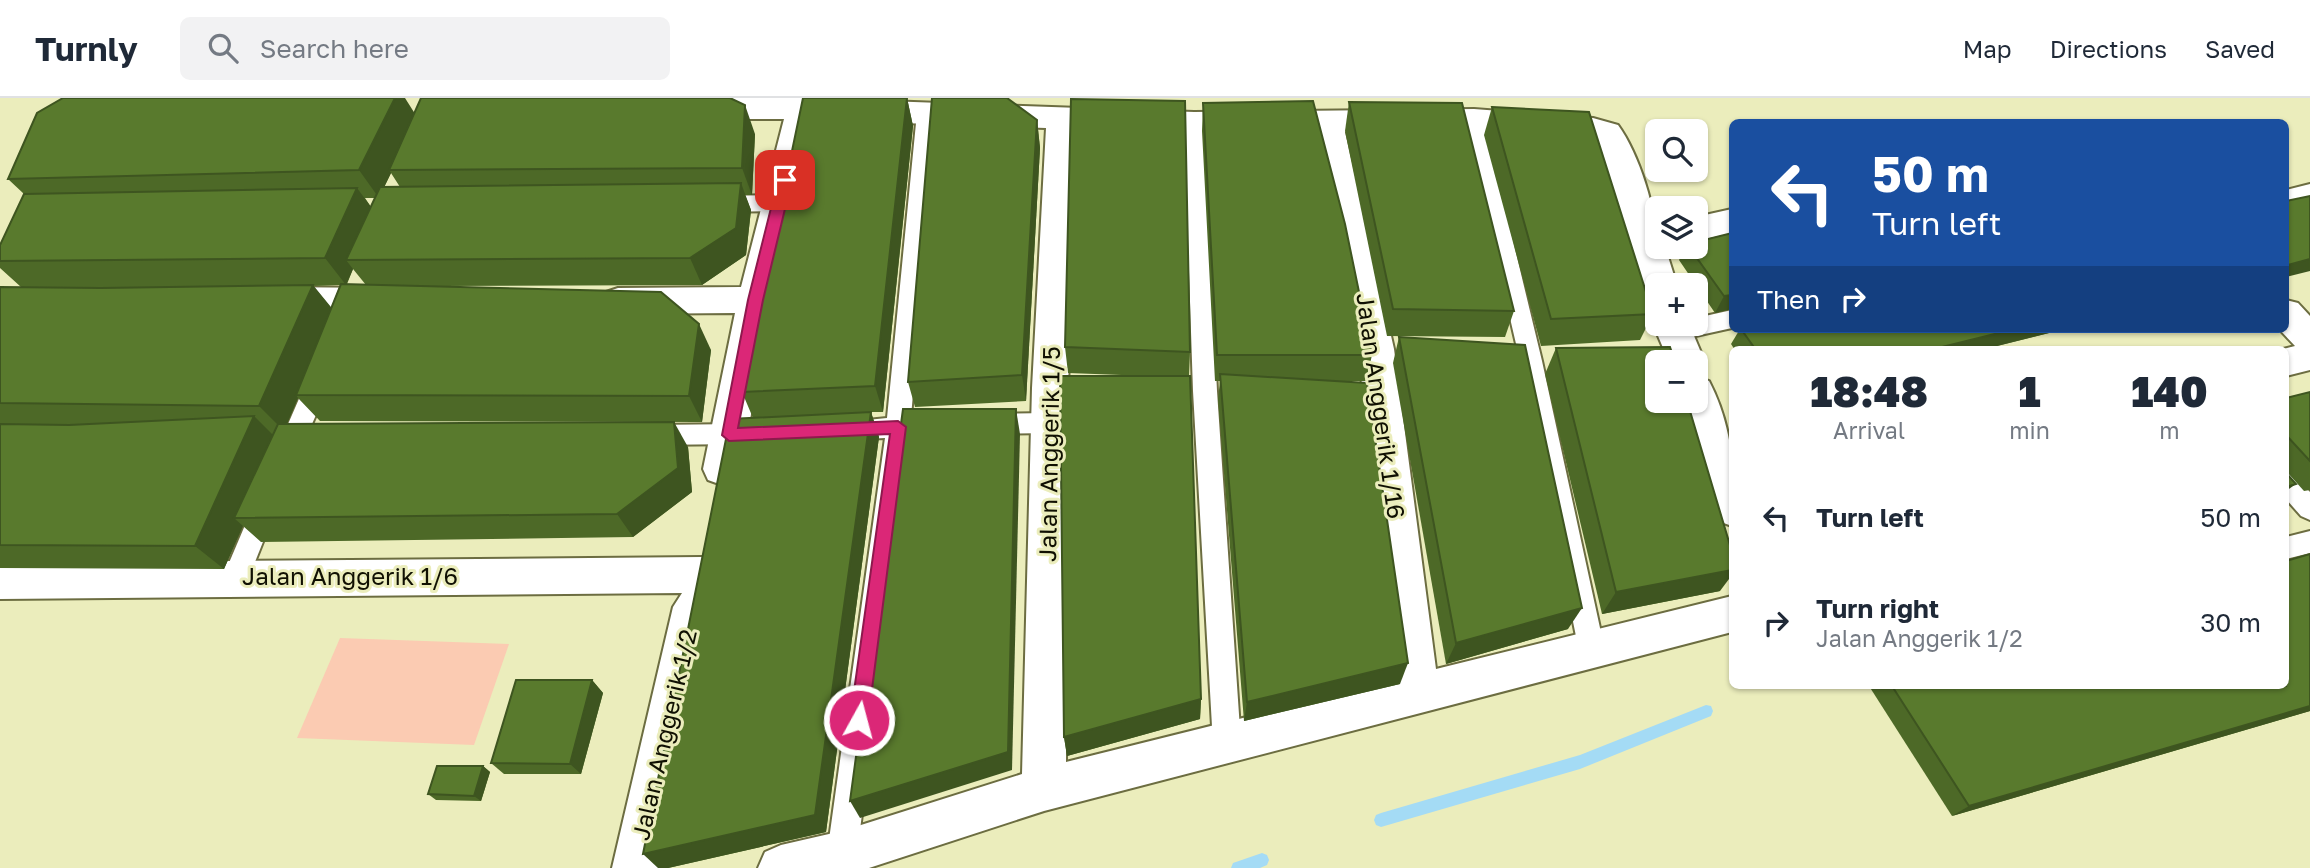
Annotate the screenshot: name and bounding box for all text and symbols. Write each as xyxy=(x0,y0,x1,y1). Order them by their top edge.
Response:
search box xyxy=(180,17,670,80)
text: Turnly xyxy=(35,29,138,68)
icon: search xyxy=(204,29,242,67)
text: Search here xyxy=(260,33,409,64)
text: Map xyxy=(1963,34,2012,63)
text: Directions xyxy=(2050,34,2167,63)
text: Saved xyxy=(2205,34,2275,63)
map controls xyxy=(1645,119,1708,413)
button: search xyxy=(1645,119,1708,182)
text: 50 m xyxy=(1872,144,1989,203)
icon: left xyxy=(1757,147,1848,238)
pin xyxy=(755,150,815,210)
icon: arrive xyxy=(766,161,804,199)
button: layers xyxy=(1645,196,1708,259)
text: Turn left xyxy=(1872,204,2001,242)
button: + xyxy=(1645,273,1708,336)
icon: right xyxy=(1834,280,1872,318)
text: Then xyxy=(1757,284,1820,315)
street label: Jalan Anggerik 1/16 xyxy=(1351,291,1412,521)
street label: Jalan Anggerik 1/5 xyxy=(1032,346,1065,562)
button: − xyxy=(1645,350,1708,413)
text: 18:48 xyxy=(1810,366,1928,416)
text: 1 xyxy=(2018,366,2041,416)
text: 140 xyxy=(2131,366,2208,416)
text: Arrival xyxy=(1833,416,1905,444)
text: min xyxy=(2009,416,2050,444)
text: m xyxy=(2159,416,2180,444)
icon: left xyxy=(1757,499,1795,537)
text: Turn left xyxy=(1816,502,1924,533)
text: 50 m xyxy=(2200,502,2261,533)
street label: Jalan Anggerik 1/6 xyxy=(242,561,458,590)
text: Turn right xyxy=(1816,593,1939,624)
icon: right xyxy=(1757,604,1795,642)
text: 30 m xyxy=(2200,607,2261,638)
text: Jalan Anggerik 1/2 xyxy=(1816,624,2023,652)
street label: Jalan Anggerik 1/2 xyxy=(625,626,702,843)
position arrow xyxy=(822,683,896,757)

